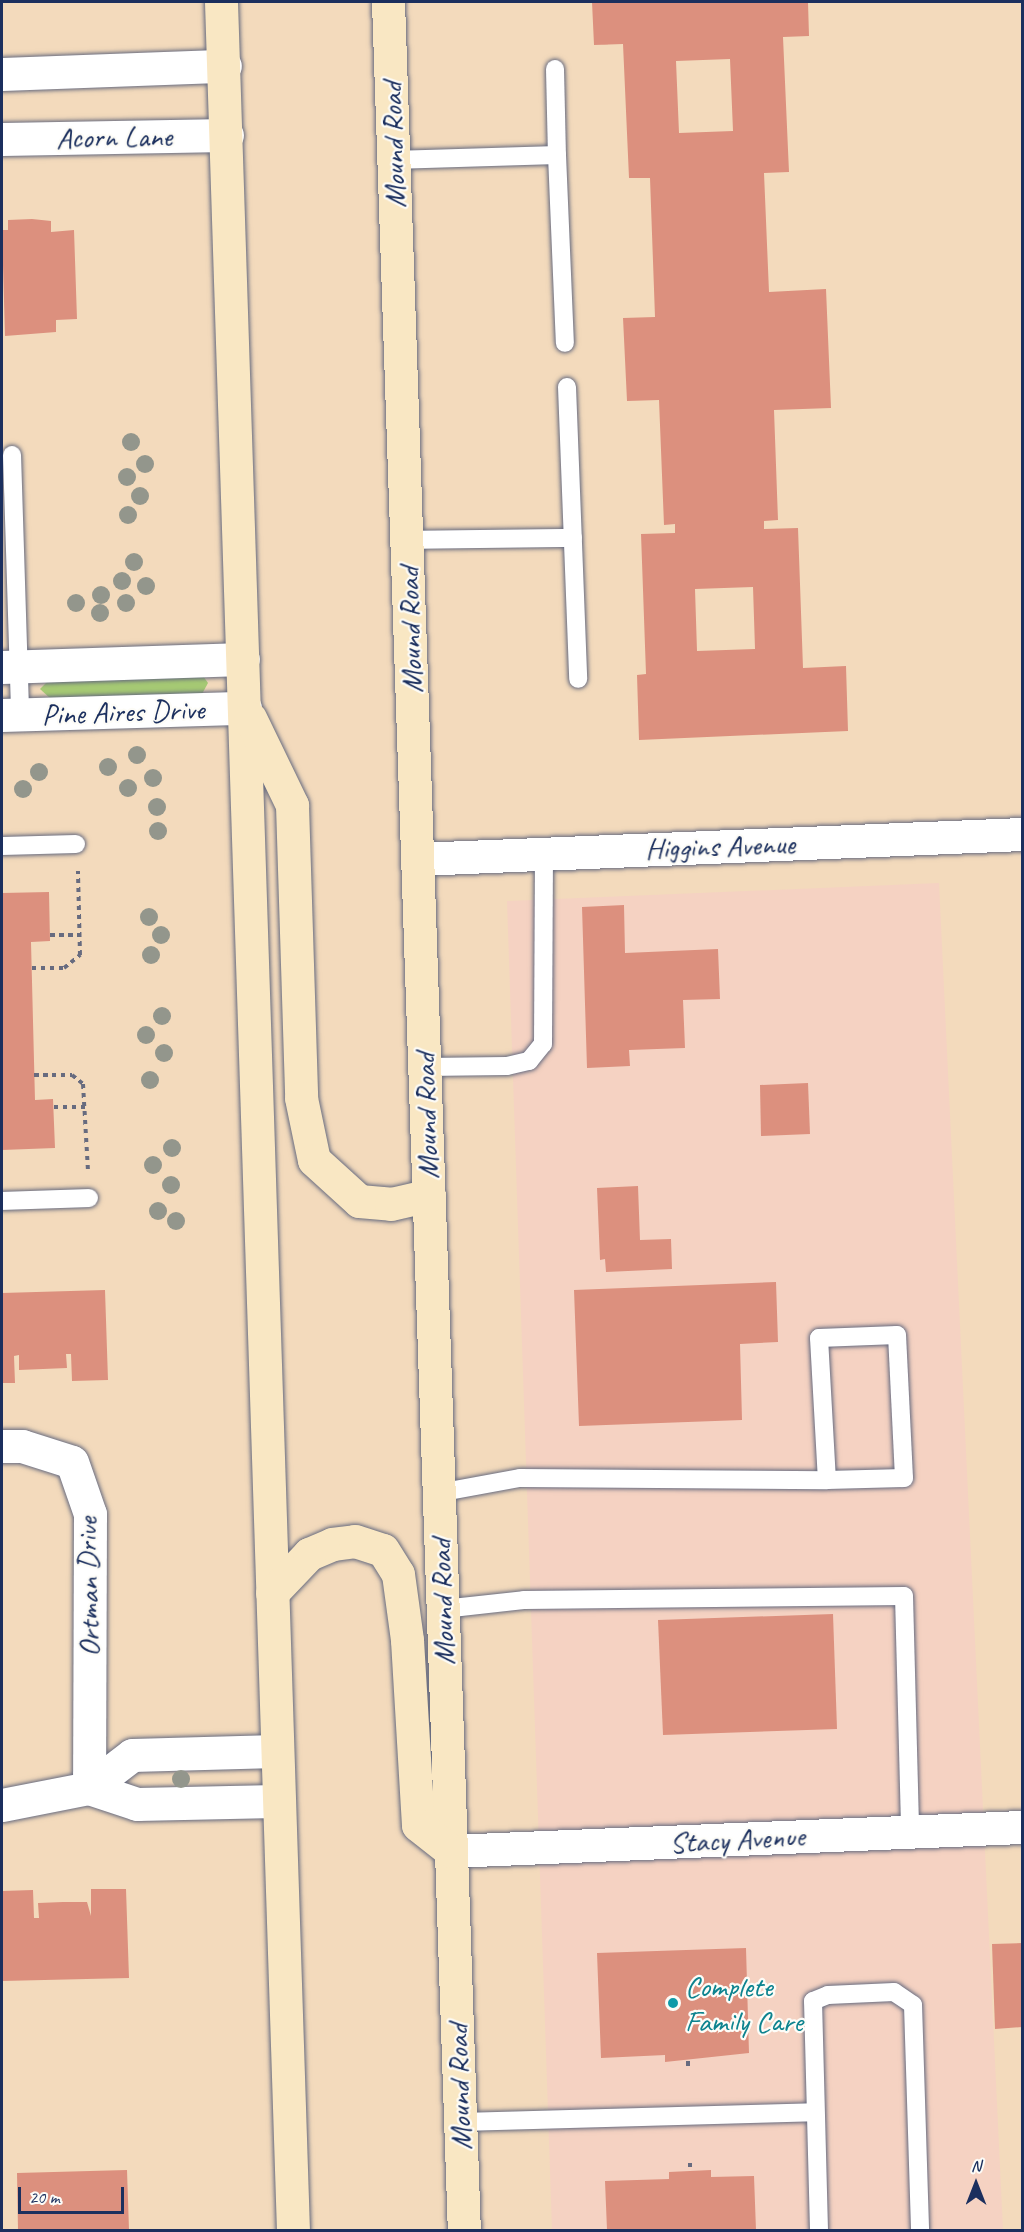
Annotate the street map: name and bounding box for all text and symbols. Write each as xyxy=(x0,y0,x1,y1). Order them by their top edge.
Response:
street label: Mound Road xyxy=(373,81,413,209)
street label: Acorn Lane xyxy=(55,118,173,156)
street label: Mound Road xyxy=(390,566,430,694)
street label: Pine Aires Drive xyxy=(41,691,205,733)
street label: Higgins Avenue xyxy=(645,825,795,867)
street label: Mound Road xyxy=(406,1052,446,1180)
street label: Ortman Drive xyxy=(69,1517,107,1657)
street label: Mound Road xyxy=(422,1538,462,1666)
street label: Stacy Avenue xyxy=(669,1817,805,1861)
place label: Complete Family Care xyxy=(685,1968,804,2038)
marker: Complete Family Care xyxy=(666,1996,680,2010)
street label: Mound Road xyxy=(439,2023,479,2151)
north arrow xyxy=(946,2154,1006,2214)
text: N xyxy=(971,2156,981,2176)
scale bar xyxy=(21,2175,128,2213)
text: 20 m xyxy=(29,2186,60,2208)

